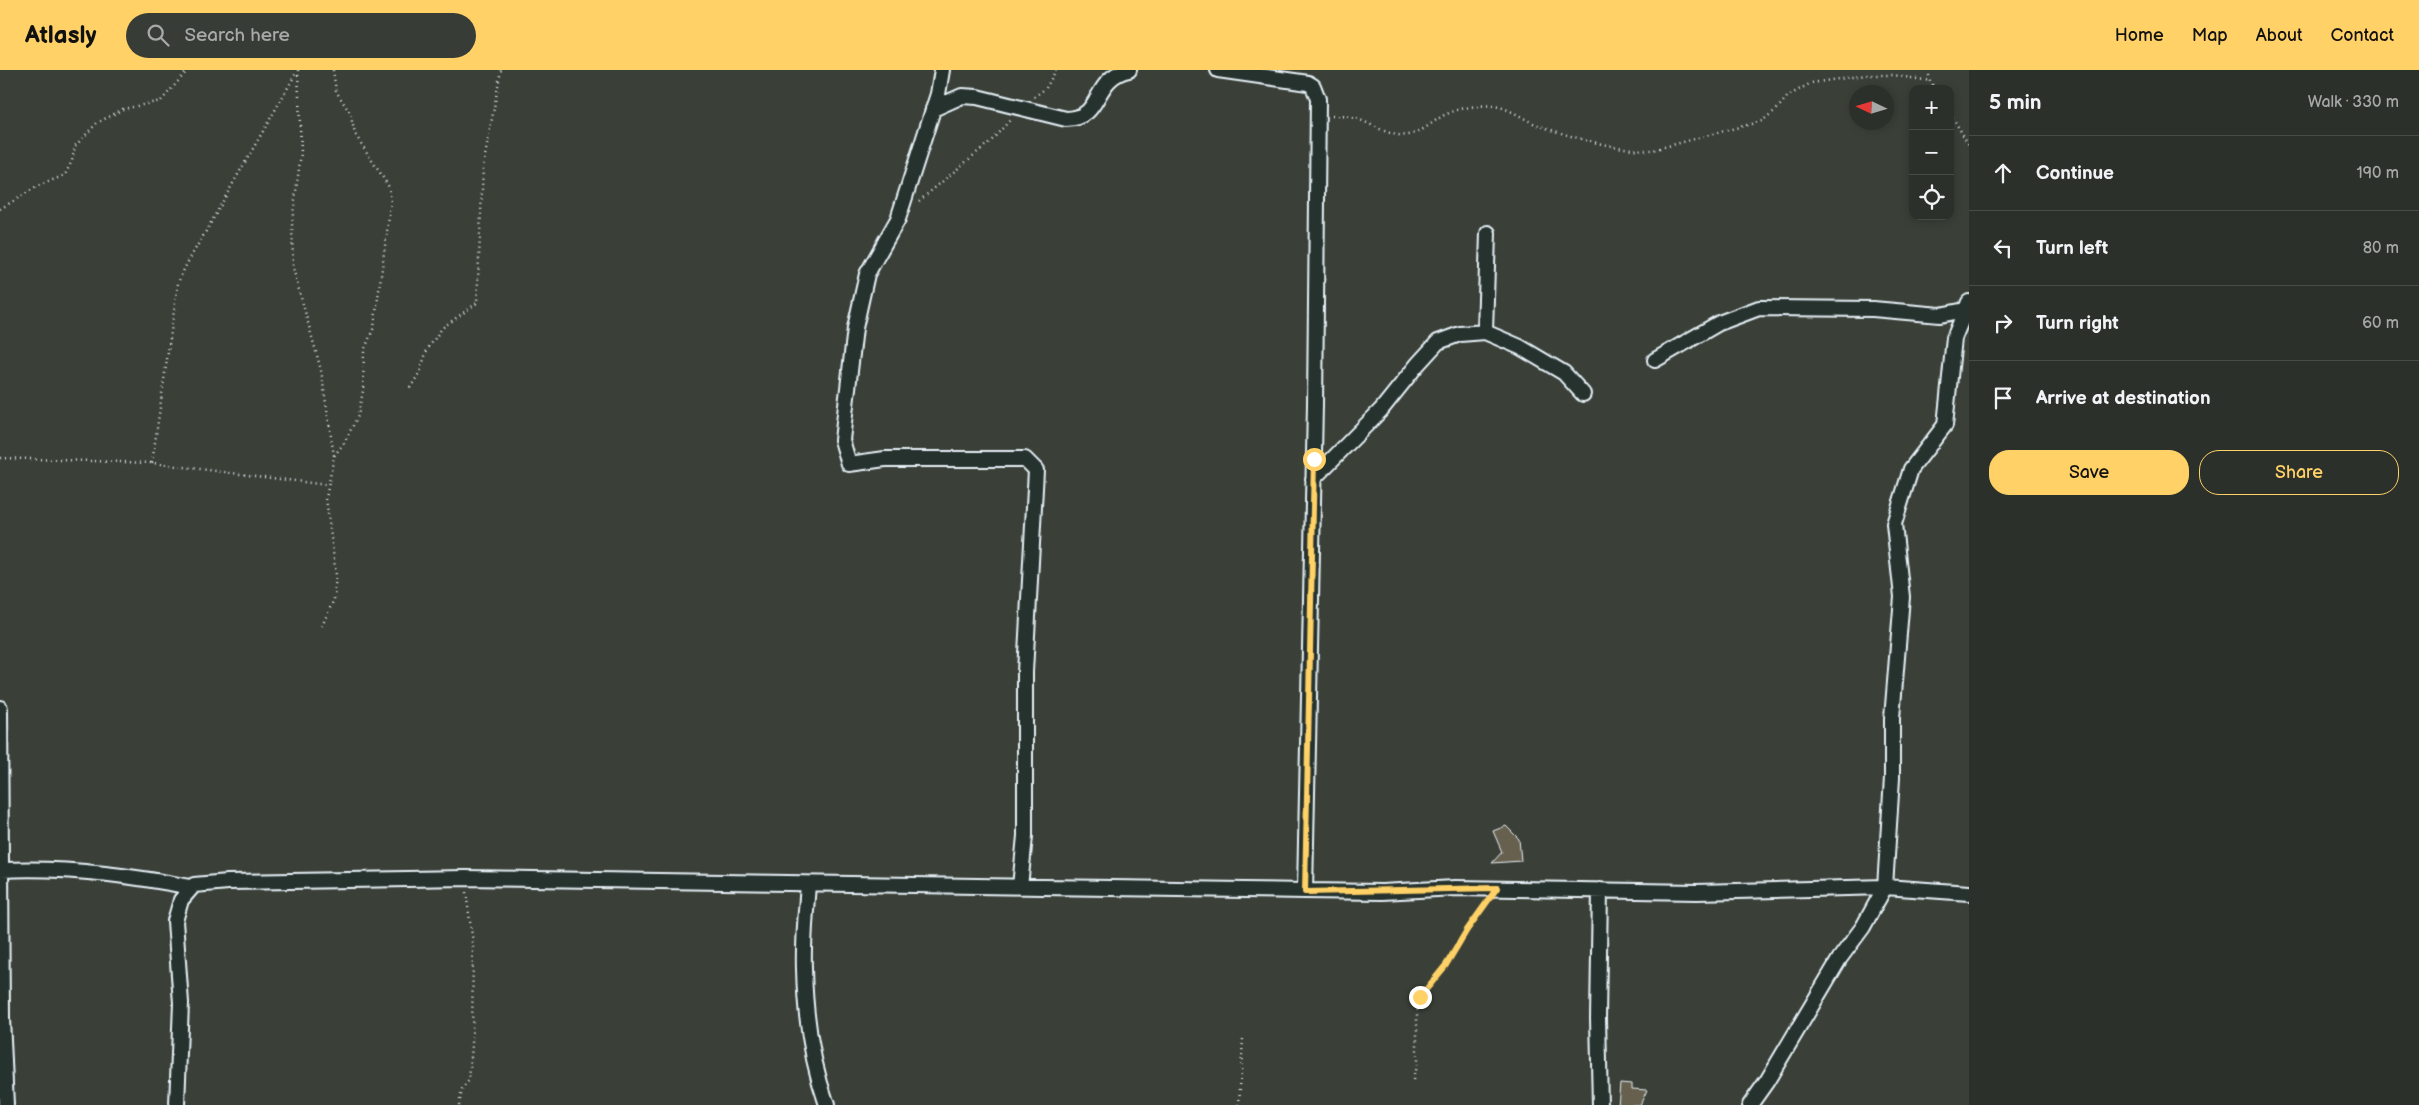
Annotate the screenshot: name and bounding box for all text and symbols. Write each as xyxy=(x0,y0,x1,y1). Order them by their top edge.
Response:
search box xyxy=(126,13,476,58)
text: Atlasly xyxy=(25,21,96,50)
icon: search xyxy=(144,21,172,49)
text: Search here xyxy=(184,24,290,47)
text: Home xyxy=(2115,25,2164,46)
text: Map xyxy=(2192,25,2228,46)
text: About xyxy=(2256,25,2303,46)
text: Contact xyxy=(2331,25,2394,46)
north arrow xyxy=(1849,85,1894,130)
map controls xyxy=(1909,85,1954,220)
button: + xyxy=(1909,85,1954,130)
text: 5 min xyxy=(1989,90,2042,115)
text: Walk · 330 m xyxy=(2308,93,2399,112)
button: − xyxy=(1909,130,1954,175)
icon: ahead xyxy=(1989,159,2017,187)
text: Continue xyxy=(2036,162,2114,185)
text: 190 m xyxy=(2357,164,2399,183)
button: locate xyxy=(1909,175,1954,220)
icon: left xyxy=(1989,234,2017,262)
text: Turn left xyxy=(2036,237,2108,260)
text: 80 m xyxy=(2363,239,2399,258)
icon: right xyxy=(1989,309,2017,337)
text: Turn right xyxy=(2036,312,2119,335)
text: 60 m xyxy=(2362,314,2399,333)
icon: arrive xyxy=(1989,384,2017,412)
text: Arrive at destination xyxy=(2036,387,2211,410)
route start xyxy=(1303,448,1326,471)
button: Save xyxy=(1989,450,2189,495)
button: Share xyxy=(2199,450,2399,495)
route end xyxy=(1409,986,1432,1009)

